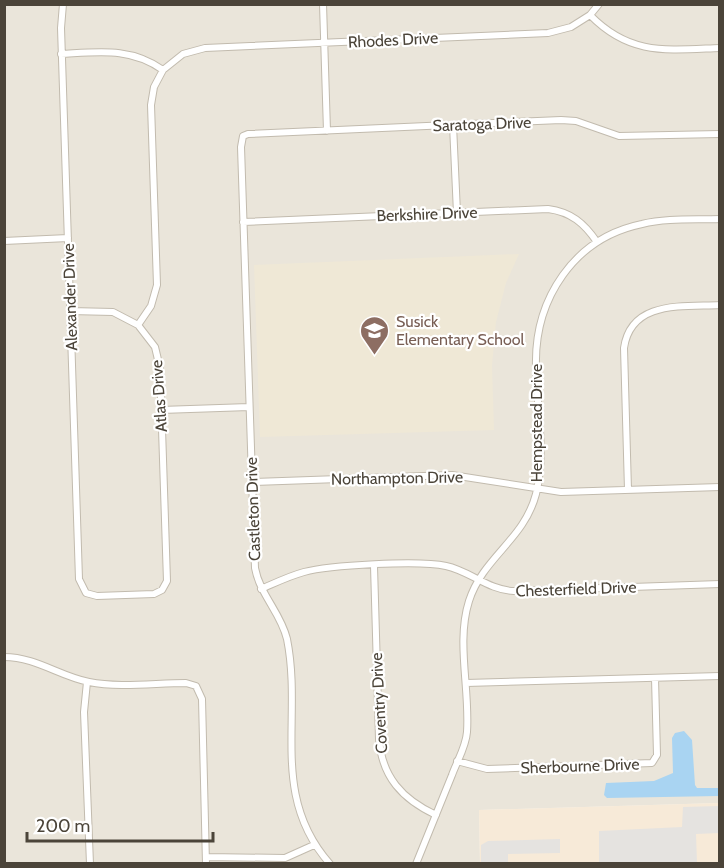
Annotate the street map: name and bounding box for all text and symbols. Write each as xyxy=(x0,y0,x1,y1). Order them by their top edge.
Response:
street label: Rhodes Drive xyxy=(347,28,439,52)
street label: Saratoga Drive xyxy=(432,113,532,135)
street label: Berkshire Drive xyxy=(376,203,478,225)
street label: Alexander Drive xyxy=(59,243,81,351)
place label: Susick Elementary School xyxy=(396,312,524,349)
school or university icon: Susick Elementary School xyxy=(359,314,391,356)
street label: Atlas Drive xyxy=(147,359,171,433)
street label: Hempstead Drive xyxy=(527,364,546,482)
street label: Castleton Drive xyxy=(242,457,264,561)
street label: Northampton Drive xyxy=(331,467,463,489)
street label: Chesterfield Drive xyxy=(515,577,637,601)
street label: Coventry Drive xyxy=(367,652,391,754)
street label: Sherbourne Drive xyxy=(520,754,640,778)
scale bar xyxy=(27,805,213,843)
text: 200 m xyxy=(36,815,90,837)

